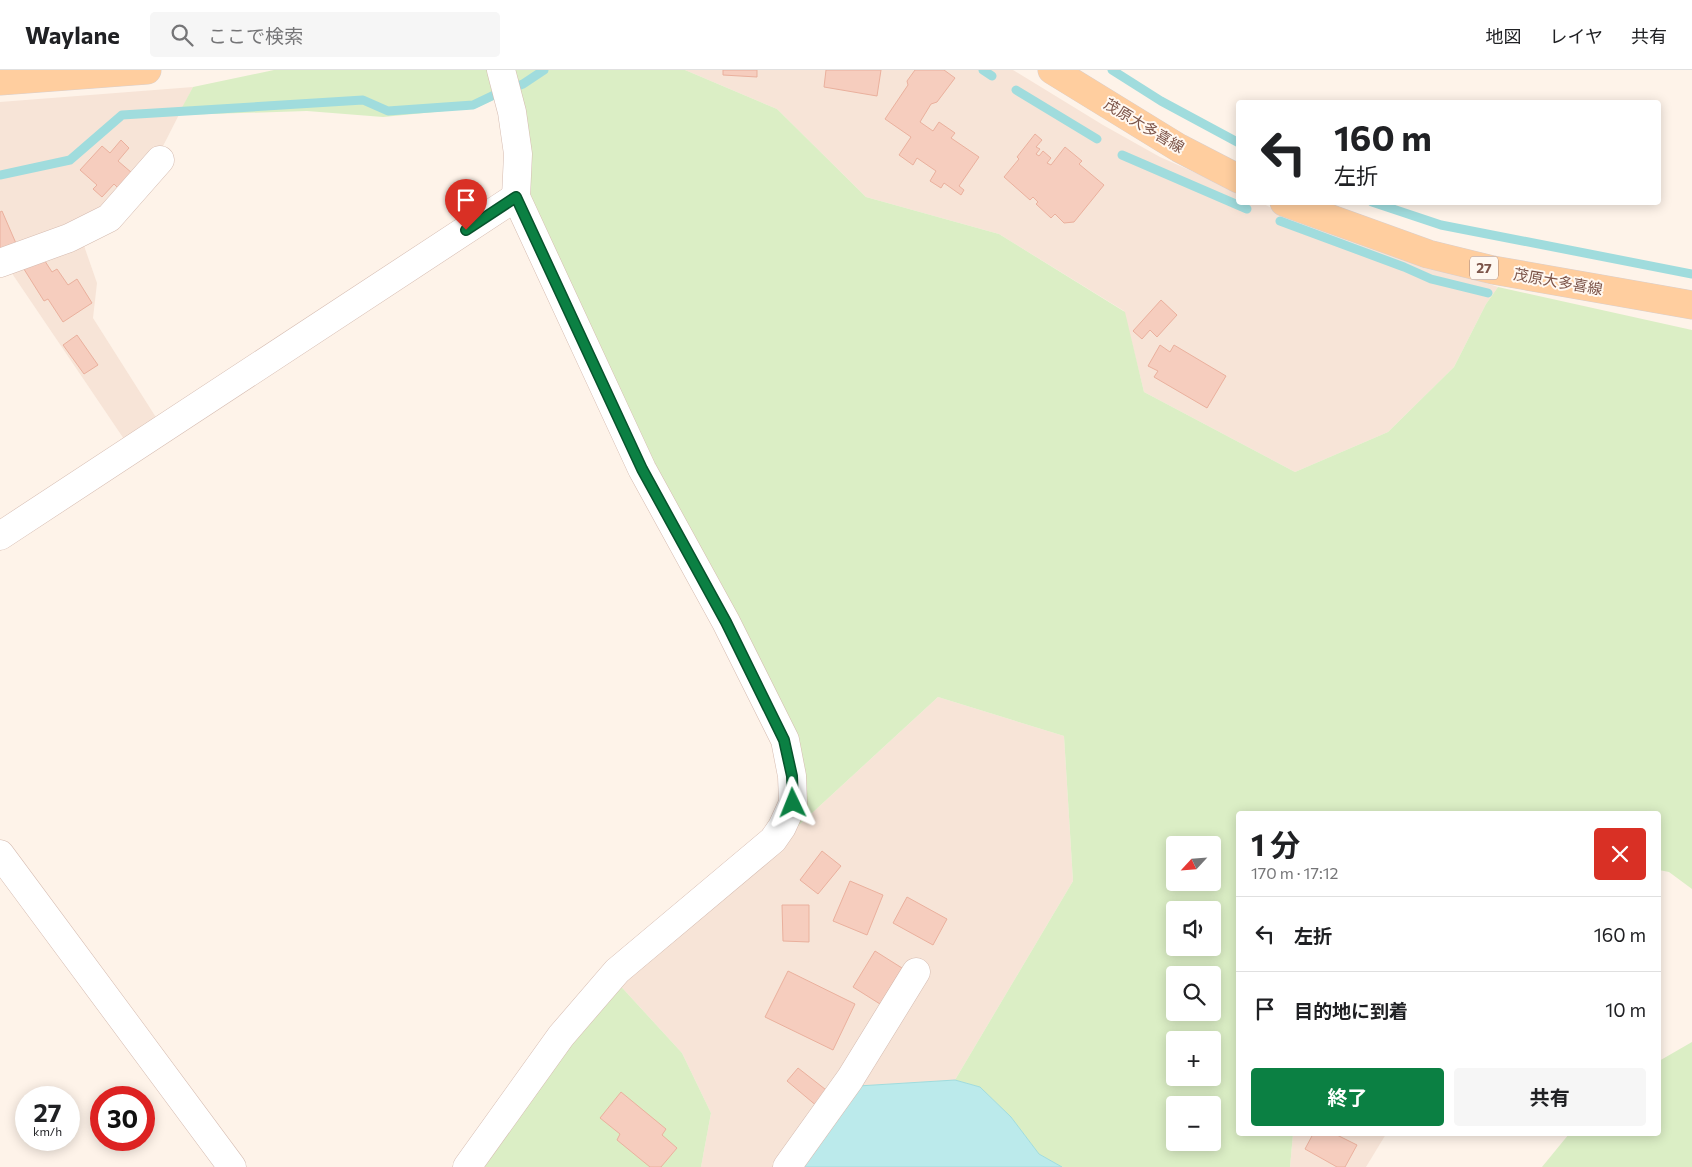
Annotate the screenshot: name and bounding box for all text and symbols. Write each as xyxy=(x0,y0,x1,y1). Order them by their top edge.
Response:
search box xyxy=(150,12,500,57)
text: Waylane xyxy=(25,20,120,49)
icon: search xyxy=(168,21,196,49)
text: ここで検索 xyxy=(208,24,303,47)
text: 地図 xyxy=(1486,25,1522,47)
text: レイヤ xyxy=(1550,25,1603,47)
text: 共有 xyxy=(1631,25,1667,47)
street label: 茂原大多喜線 xyxy=(1101,94,1188,156)
text: 160 m xyxy=(1334,115,1432,158)
icon: left xyxy=(1251,120,1316,185)
text: 左折 xyxy=(1334,162,1378,189)
pin xyxy=(445,179,487,230)
icon: arrive xyxy=(452,186,480,214)
road number: 27 xyxy=(1470,257,1498,280)
street label: 茂原大多喜線 xyxy=(1512,264,1604,298)
position arrow xyxy=(766,776,818,828)
text: 1 分 xyxy=(1251,825,1300,862)
button: close xyxy=(1594,828,1646,880)
north arrow xyxy=(1166,836,1221,891)
map controls xyxy=(1166,836,1221,1151)
text: 170 m · 17:12 xyxy=(1251,863,1338,882)
button: sound xyxy=(1166,901,1221,956)
icon: left xyxy=(1251,920,1279,948)
text: 160 m xyxy=(1594,923,1646,946)
text: 左折 xyxy=(1294,924,1332,947)
button: search xyxy=(1166,966,1221,1021)
icon: arrive xyxy=(1251,995,1279,1023)
text: 10 m xyxy=(1605,998,1646,1021)
text: 目的地に到着 xyxy=(1294,999,1408,1022)
button: + xyxy=(1166,1031,1221,1086)
button: 終了 xyxy=(1251,1068,1444,1126)
button: 共有 xyxy=(1454,1068,1646,1126)
speed limit sign: 30 xyxy=(90,1086,155,1151)
button: − xyxy=(1166,1096,1221,1151)
text: 27 xyxy=(34,1097,61,1127)
text: km/h xyxy=(33,1124,62,1138)

